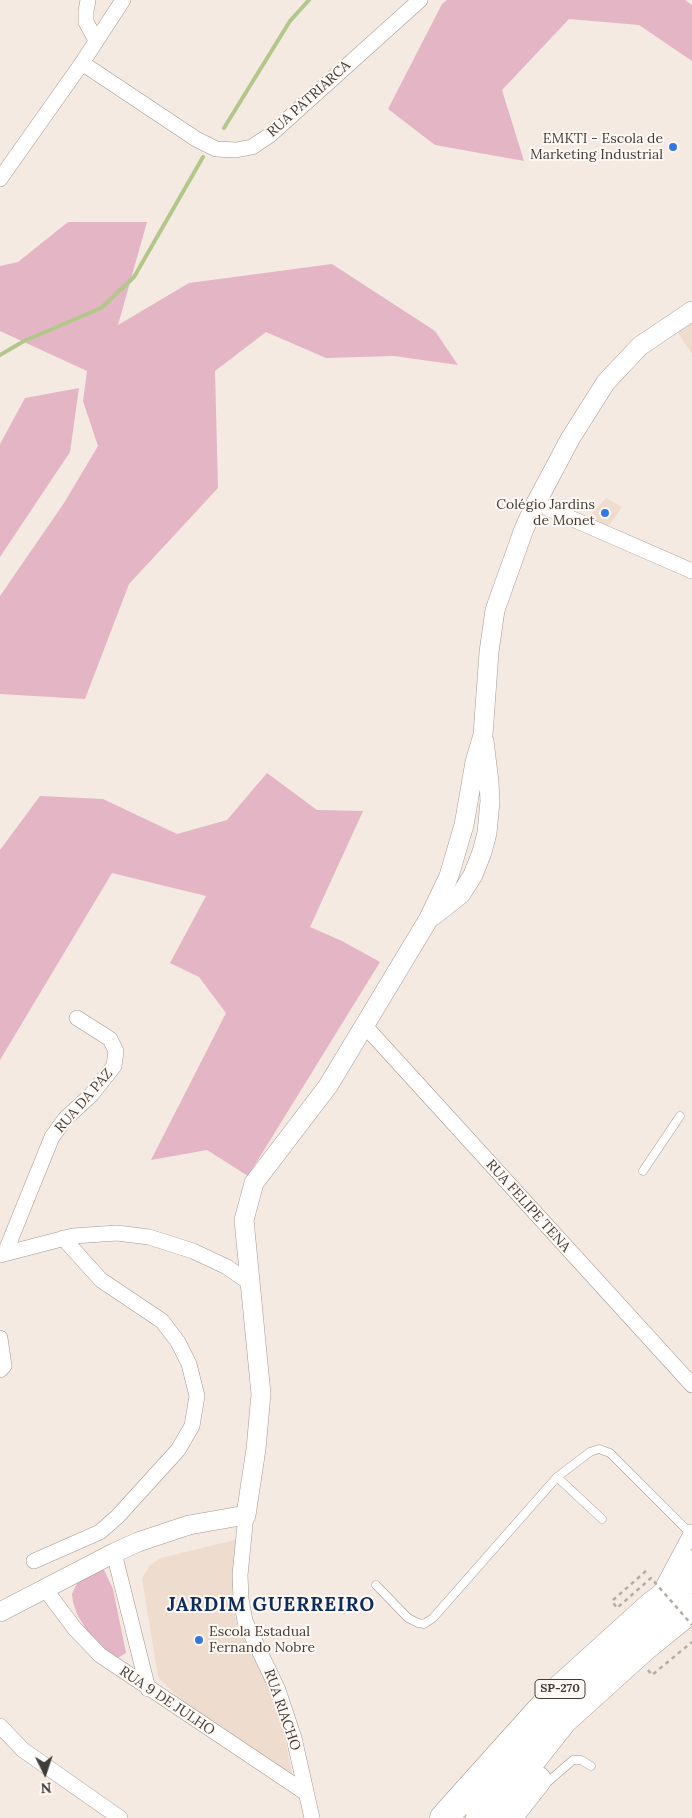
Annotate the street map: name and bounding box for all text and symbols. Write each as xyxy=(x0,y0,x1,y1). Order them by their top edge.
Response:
street label: RUA PATRIARCA xyxy=(264,57,354,141)
place label: EMKTI - Escola de Marketing Industrial xyxy=(530,131,663,164)
marker: EMKTI - Escola de Marketing Industrial xyxy=(667,141,679,153)
place label: Colégio Jardins de Monet xyxy=(496,497,595,530)
marker: Colégio Jardins de Monet xyxy=(599,507,611,519)
street label: RUA DA PAZ xyxy=(52,1066,116,1136)
street label: RUA FELIPE TENA xyxy=(482,1156,574,1256)
district label: JARDIM GUERREIRO xyxy=(165,1595,377,1617)
place label: Escola Estadual Fernando Nobre xyxy=(209,1624,315,1656)
marker: Escola Estadual Fernando Nobre xyxy=(193,1634,205,1646)
street label: RUA 9 DE JULHO xyxy=(116,1663,218,1739)
street label: RUA RIACHO xyxy=(260,1667,304,1753)
road number: SP-270 xyxy=(535,1680,585,1698)
north arrow xyxy=(20,1748,70,1798)
text: N xyxy=(40,1779,52,1797)

